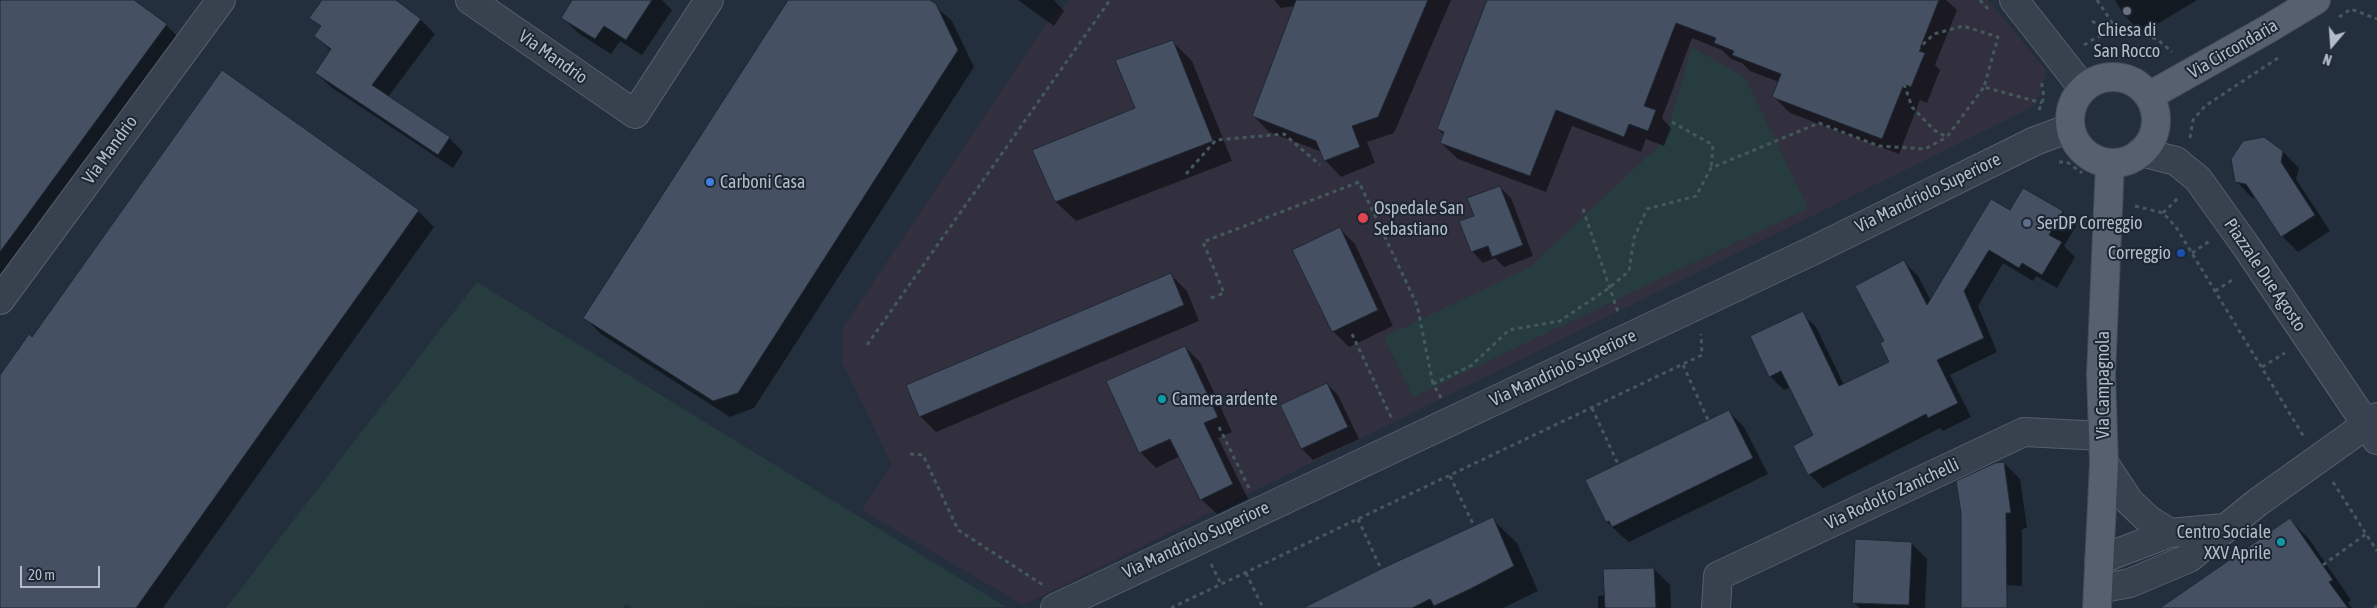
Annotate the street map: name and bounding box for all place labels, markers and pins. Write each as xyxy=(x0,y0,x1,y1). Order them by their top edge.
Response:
marker: Chiesa di San Rocco xyxy=(2121,5,2133,17)
place label: Chiesa di San Rocco xyxy=(2094,19,2160,62)
place label: Carboni Casa xyxy=(720,171,805,193)
marker: Carboni Casa xyxy=(704,176,716,188)
place label: Ospedale San Sebastiano xyxy=(1374,197,1464,240)
marker: Ospedale San Sebastiano xyxy=(1356,211,1370,225)
place label: SerDP Correggio xyxy=(2037,212,2142,234)
marker: SerDP Correggio xyxy=(2021,217,2033,229)
place label: Correggio xyxy=(2108,242,2171,264)
marker: Correggio xyxy=(2175,247,2187,259)
place label: Camera ardente xyxy=(1172,388,1278,410)
marker: Camera ardente xyxy=(1156,393,1168,405)
place label: Centro Sociale XXV Aprile xyxy=(2177,521,2271,564)
marker: Centro Sociale XXV Aprile xyxy=(2275,536,2287,548)

